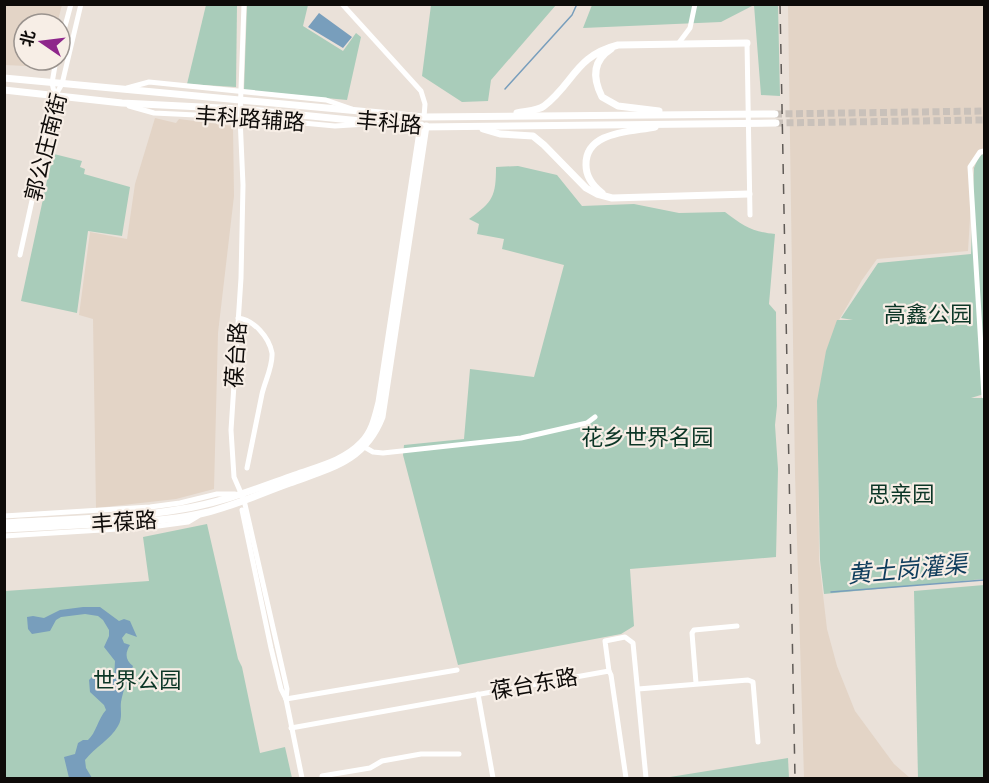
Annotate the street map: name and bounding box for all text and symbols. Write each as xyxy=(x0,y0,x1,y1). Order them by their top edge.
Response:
north arrow xyxy=(12,12,72,72)
text: 北 xyxy=(17,28,39,49)
street label: 郭公庄南街 xyxy=(20,90,72,204)
street label: 丰科路辅路 xyxy=(194,102,306,136)
street label: 丰科路 xyxy=(355,107,423,139)
park label: 高鑫公园 xyxy=(884,301,972,328)
street label: 葆台路 xyxy=(220,321,252,389)
park label: 花乡世界名园 xyxy=(581,424,713,451)
park label: 思亲园 xyxy=(868,481,934,508)
street label: 丰葆路 xyxy=(90,506,158,538)
water label: 黄土岗灌渠 xyxy=(846,549,971,589)
street label: 葆台东路 xyxy=(488,663,580,705)
park label: 世界公园 xyxy=(93,667,181,694)

